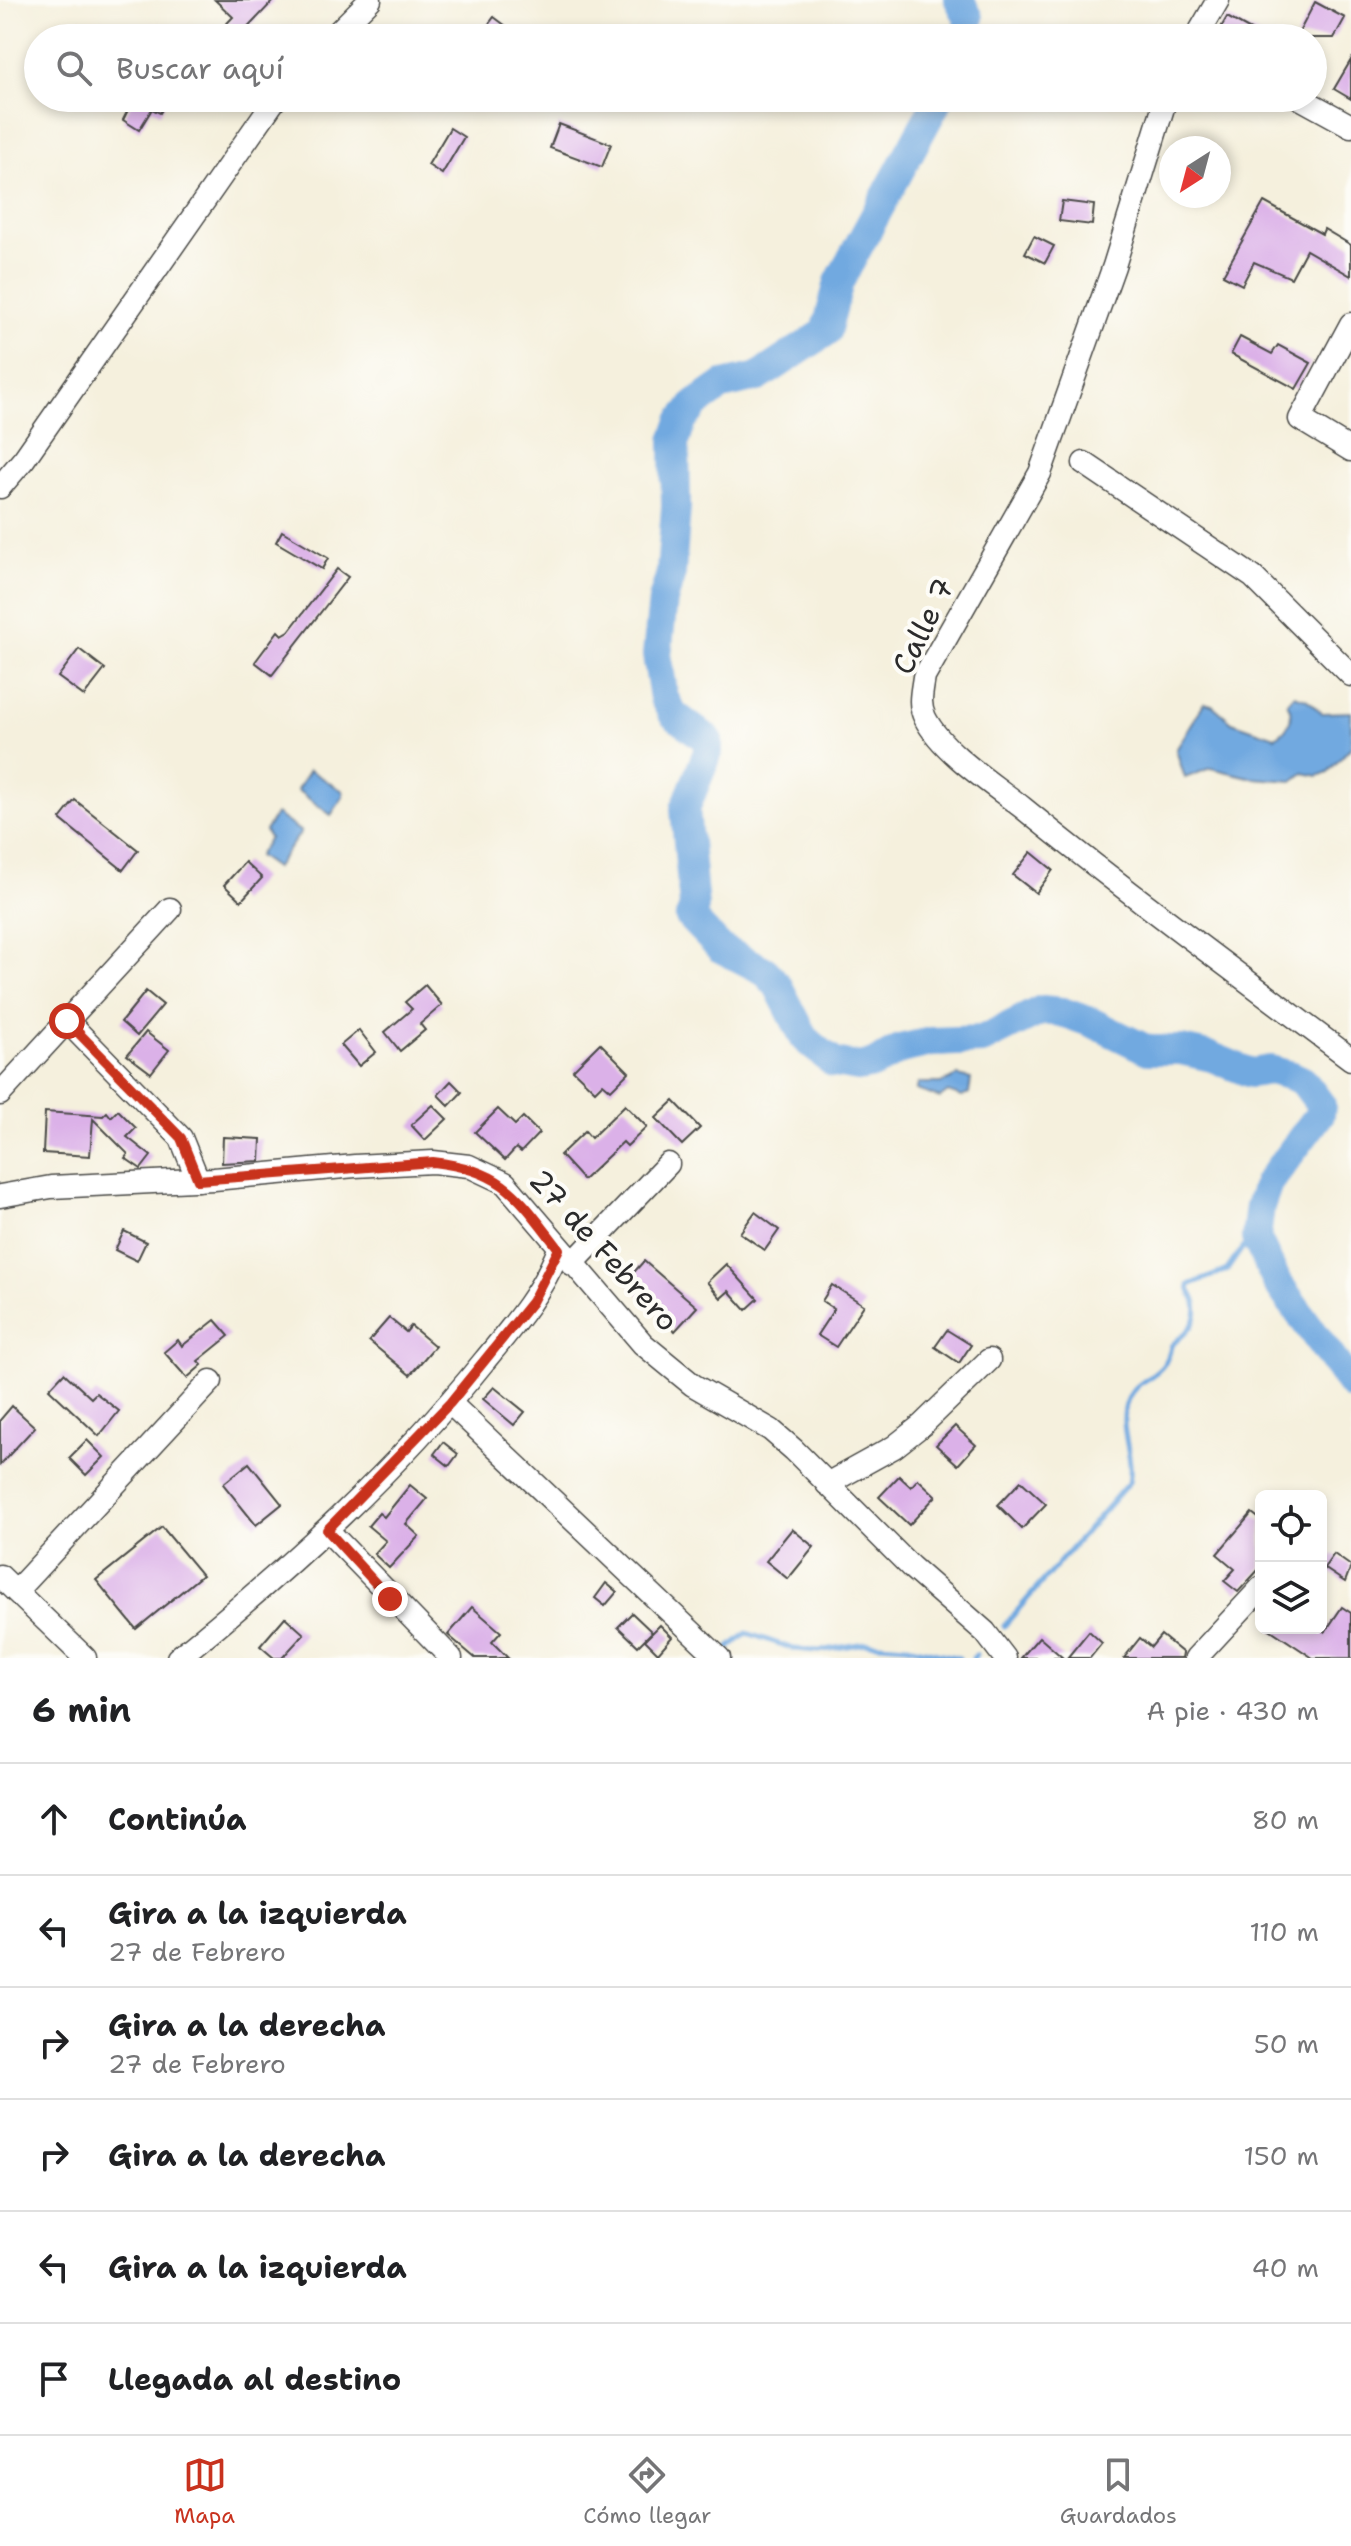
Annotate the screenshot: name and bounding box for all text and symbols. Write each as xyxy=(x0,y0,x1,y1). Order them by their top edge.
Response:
search box xyxy=(24,24,1327,112)
icon: search xyxy=(52,46,96,90)
text: Buscar aquí xyxy=(116,48,284,89)
north arrow xyxy=(1159,136,1231,208)
street label: Calle 7 xyxy=(882,571,964,681)
route start xyxy=(49,1003,85,1039)
street label: 27 de Febrero xyxy=(520,1160,688,1340)
map controls xyxy=(1255,1490,1327,1634)
button: locate xyxy=(1255,1490,1327,1562)
button: layers xyxy=(1255,1562,1327,1634)
route end xyxy=(372,1581,408,1617)
text: 6 min xyxy=(32,1687,131,1733)
text: A pie · 430 m xyxy=(1147,1693,1319,1728)
icon: ahead xyxy=(32,1797,76,1841)
text: Continúa xyxy=(108,1799,247,1840)
text: 80 m xyxy=(1252,1802,1319,1837)
text: Gira a la izquierda xyxy=(108,1893,407,1934)
icon: left xyxy=(32,1909,76,1953)
text: 110 m xyxy=(1249,1914,1319,1949)
text: 27 de Febrero xyxy=(108,1934,286,1969)
text: Gira a la derecha xyxy=(108,2005,386,2046)
icon: right xyxy=(32,2021,76,2065)
text: 50 m xyxy=(1254,2026,1319,2061)
text: 27 de Febrero xyxy=(108,2046,286,2081)
icon: right xyxy=(32,2133,76,2177)
text: Gira a la derecha xyxy=(108,2135,386,2176)
text: 150 m xyxy=(1243,2138,1319,2173)
icon: left xyxy=(32,2245,76,2289)
text: Gira a la izquierda xyxy=(108,2247,407,2288)
text: 40 m xyxy=(1252,2250,1319,2285)
icon: arrive xyxy=(32,2357,76,2401)
text: Llegada al destino xyxy=(108,2359,401,2400)
tab: Mapa xyxy=(174,2453,235,2530)
tab: Cómo llegar xyxy=(583,2453,711,2530)
tab: Guardados xyxy=(1060,2453,1177,2530)

